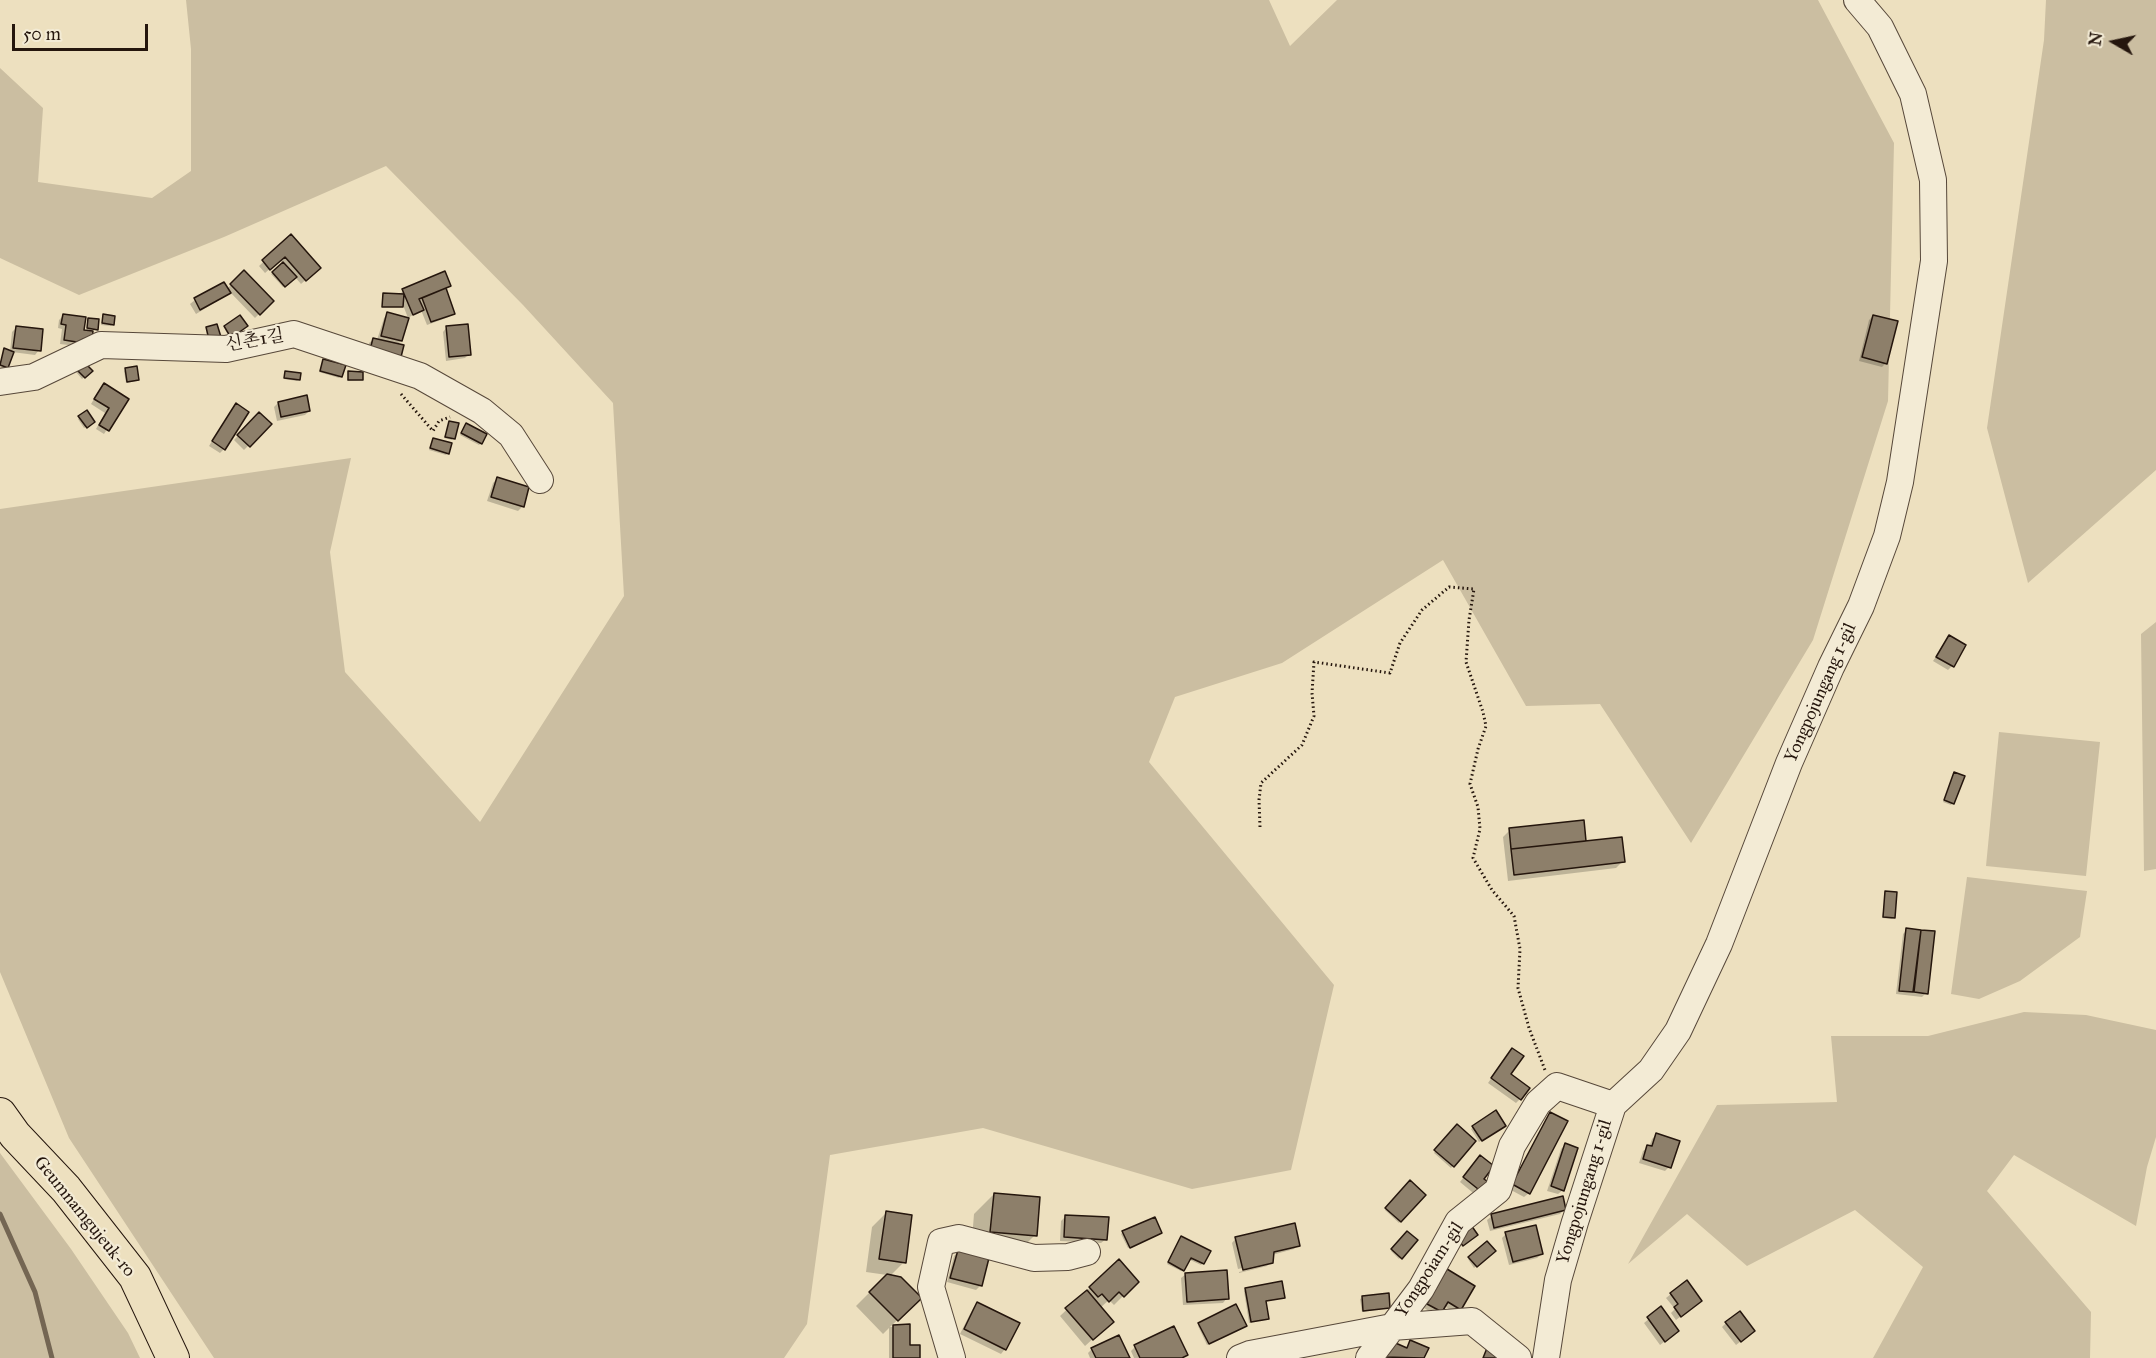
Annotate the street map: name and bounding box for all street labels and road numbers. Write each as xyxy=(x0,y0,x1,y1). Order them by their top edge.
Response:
street label: 신촌1길 xyxy=(224,325,286,357)
street label: Yongpojungang 1-gil xyxy=(1781,620,1861,766)
street label: Yongpojungang 1-gil xyxy=(1553,1117,1617,1267)
street label: Geumnamgujeuk-ro xyxy=(29,1152,139,1282)
street label: Yongpoiam-gil xyxy=(1391,1218,1469,1322)

